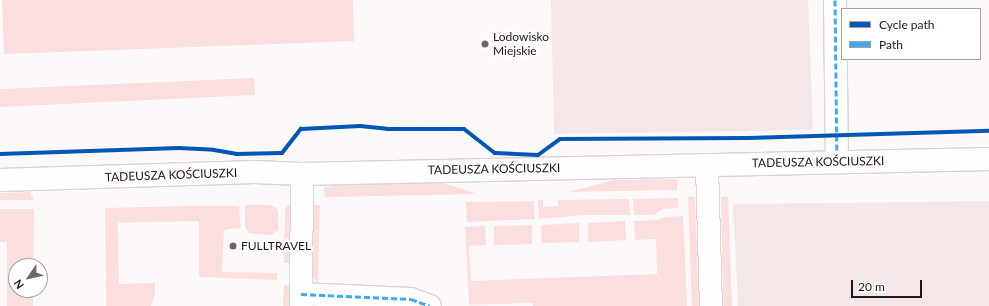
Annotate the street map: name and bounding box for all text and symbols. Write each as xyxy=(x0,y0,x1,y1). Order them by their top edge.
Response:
legend xyxy=(841,8,981,60)
text: Cycle path xyxy=(879,17,934,32)
place label: Lodowisko Miejskie xyxy=(493,30,549,58)
text: Path xyxy=(879,37,903,52)
marker: Lodowisko Miejskie xyxy=(480,39,490,49)
street label: TADEUSZA KOŚCIUSZKI xyxy=(751,154,885,170)
street label: TADEUSZA KOŚCIUSZKI xyxy=(427,161,561,177)
street label: TADEUSZA KOŚCIUSZKI xyxy=(104,165,238,185)
place label: FULLTRAVEL xyxy=(241,239,311,253)
marker: FULLTRAVEL xyxy=(228,241,238,251)
north arrow xyxy=(8,258,48,298)
scale bar xyxy=(853,272,924,298)
text: N xyxy=(11,277,26,292)
text: 20 m xyxy=(858,279,885,294)

